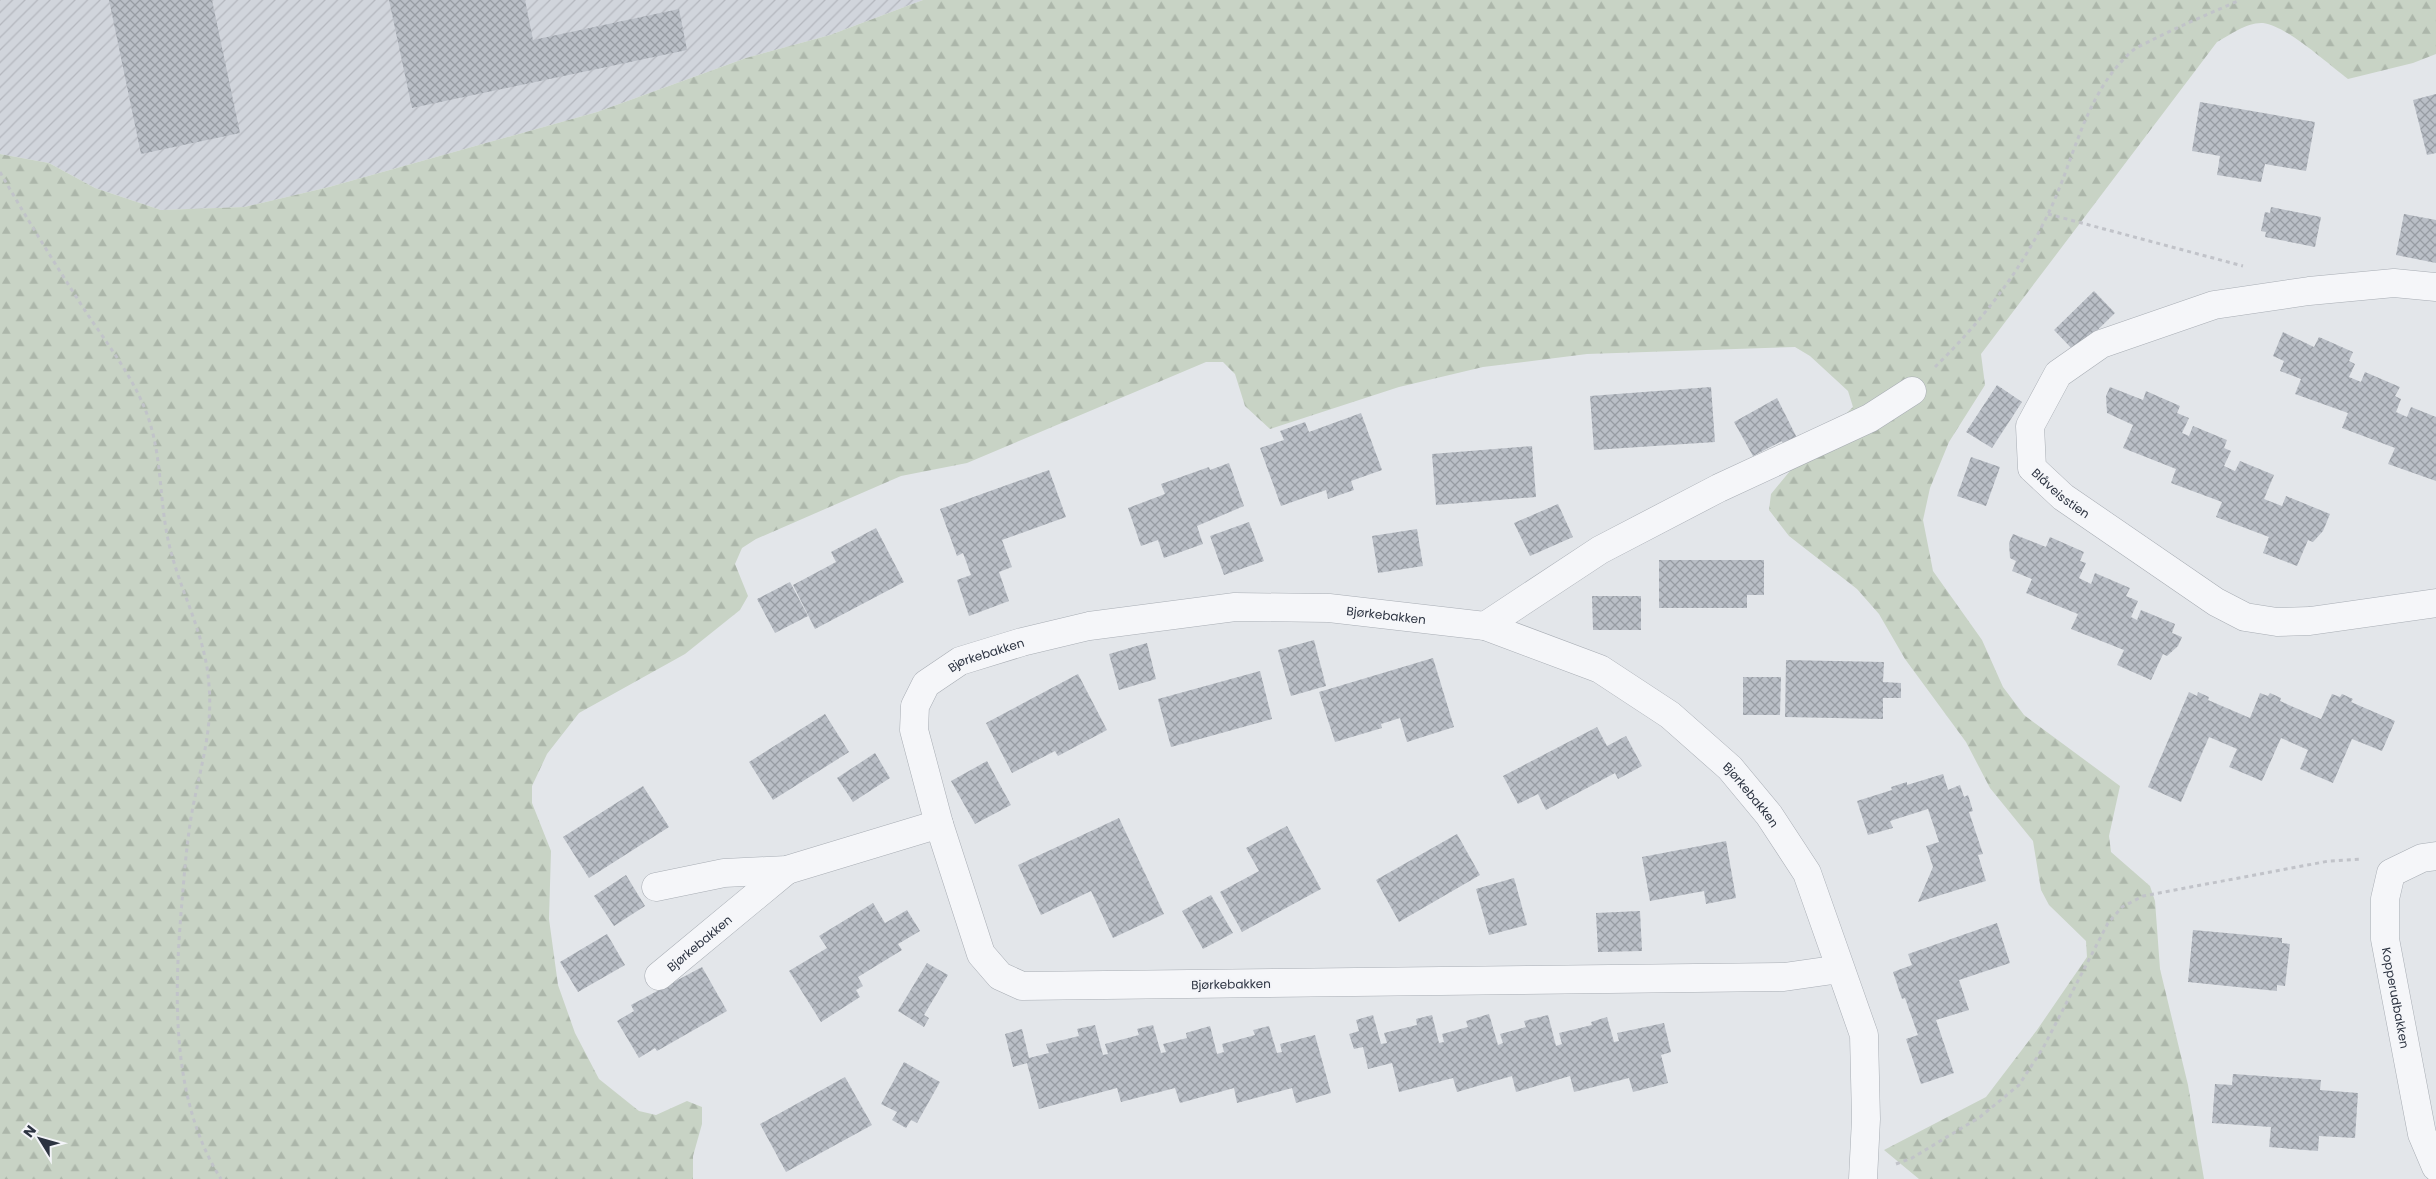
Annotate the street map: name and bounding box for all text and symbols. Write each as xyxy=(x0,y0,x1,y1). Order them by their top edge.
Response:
street label: Blåveisstien xyxy=(2028,464,2094,522)
street label: Bjørkebakken xyxy=(1346,602,1427,628)
street label: Bjørkebakken xyxy=(944,633,1026,676)
street label: Bjørkebakken xyxy=(1720,758,1783,830)
street label: Bjørkebakken xyxy=(663,911,735,975)
street label: Kopperudbakken xyxy=(2378,946,2414,1050)
street label: Bjørkebakken xyxy=(1191,975,1271,993)
north arrow xyxy=(15,1114,65,1164)
text: N xyxy=(18,1121,41,1141)

